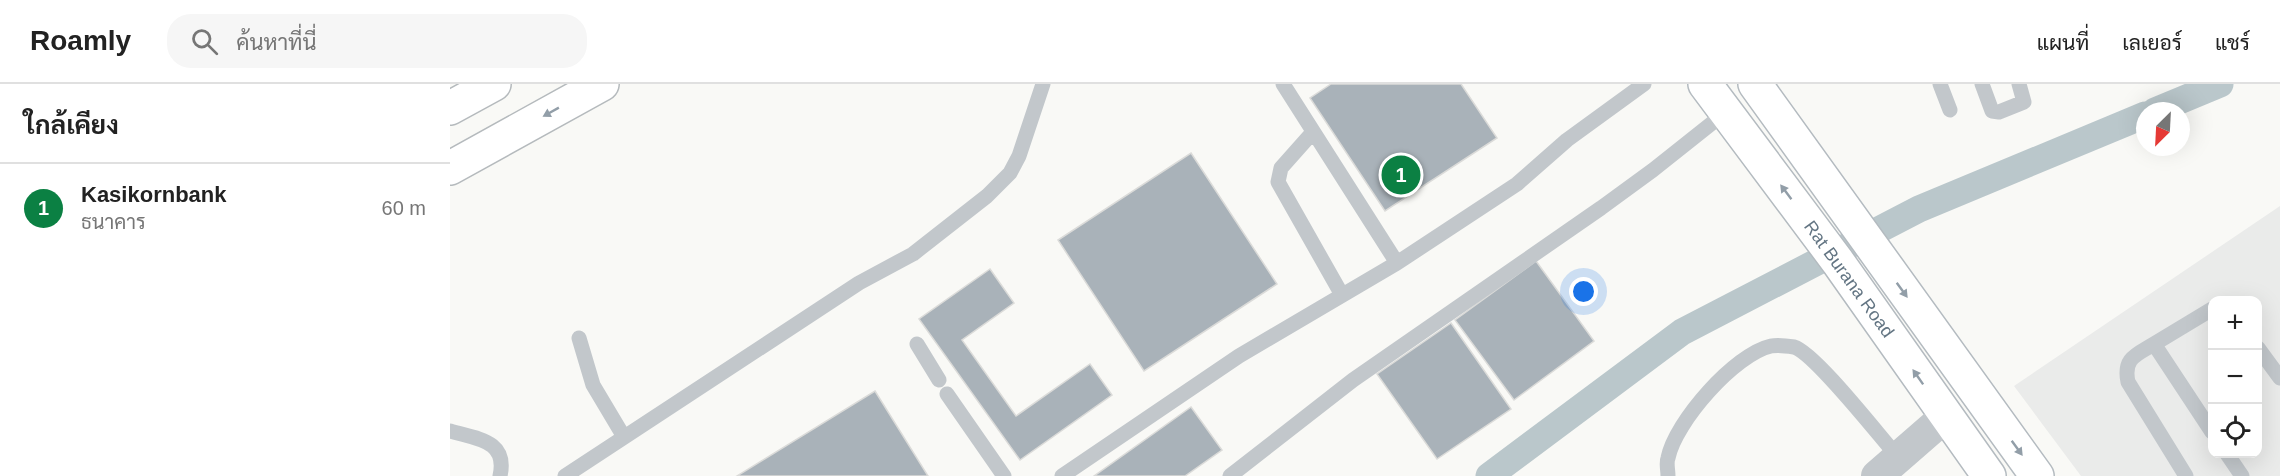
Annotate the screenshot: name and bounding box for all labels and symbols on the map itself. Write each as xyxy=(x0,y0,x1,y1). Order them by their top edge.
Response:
north arrow xyxy=(2136,102,2190,156)
one-way arrow xyxy=(542,107,559,117)
pin: 1 xyxy=(1382,152,1420,197)
one-way arrow xyxy=(1779,184,1792,200)
street label: Rat Burana Road xyxy=(1800,217,1898,341)
your location xyxy=(1569,277,1598,306)
one-way arrow xyxy=(1896,281,1908,297)
one-way arrow xyxy=(1913,369,1924,385)
one-way arrow xyxy=(2010,440,2022,455)

